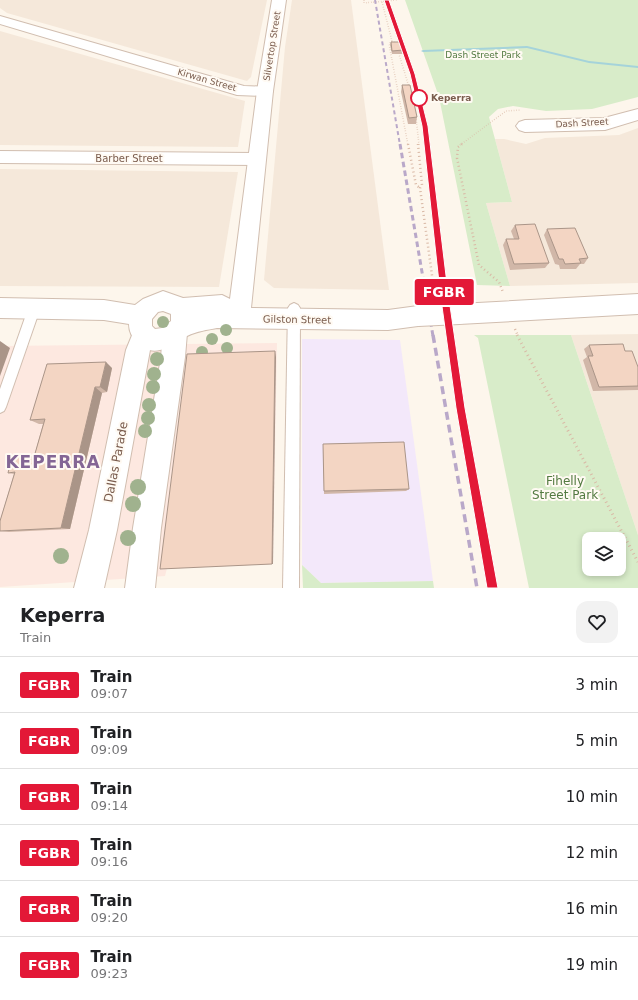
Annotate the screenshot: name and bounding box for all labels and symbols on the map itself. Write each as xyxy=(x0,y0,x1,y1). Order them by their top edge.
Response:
street label: Silvertop Street xyxy=(262,10,283,81)
park label: Dash Street Park xyxy=(445,50,521,60)
street label: Kirwan Street xyxy=(176,67,238,93)
marker: Keperra xyxy=(410,89,428,107)
place label: Keperra xyxy=(431,93,471,103)
street label: Dash Street xyxy=(555,117,609,129)
street label: Barber Street xyxy=(95,153,163,164)
line badge: FGBR xyxy=(416,279,472,305)
street label: Gilston Street xyxy=(263,313,331,326)
street label: Dallas Parade xyxy=(101,420,131,504)
district label: KEPERRA xyxy=(5,452,101,472)
park label: Fihelly Street Park xyxy=(532,474,598,502)

